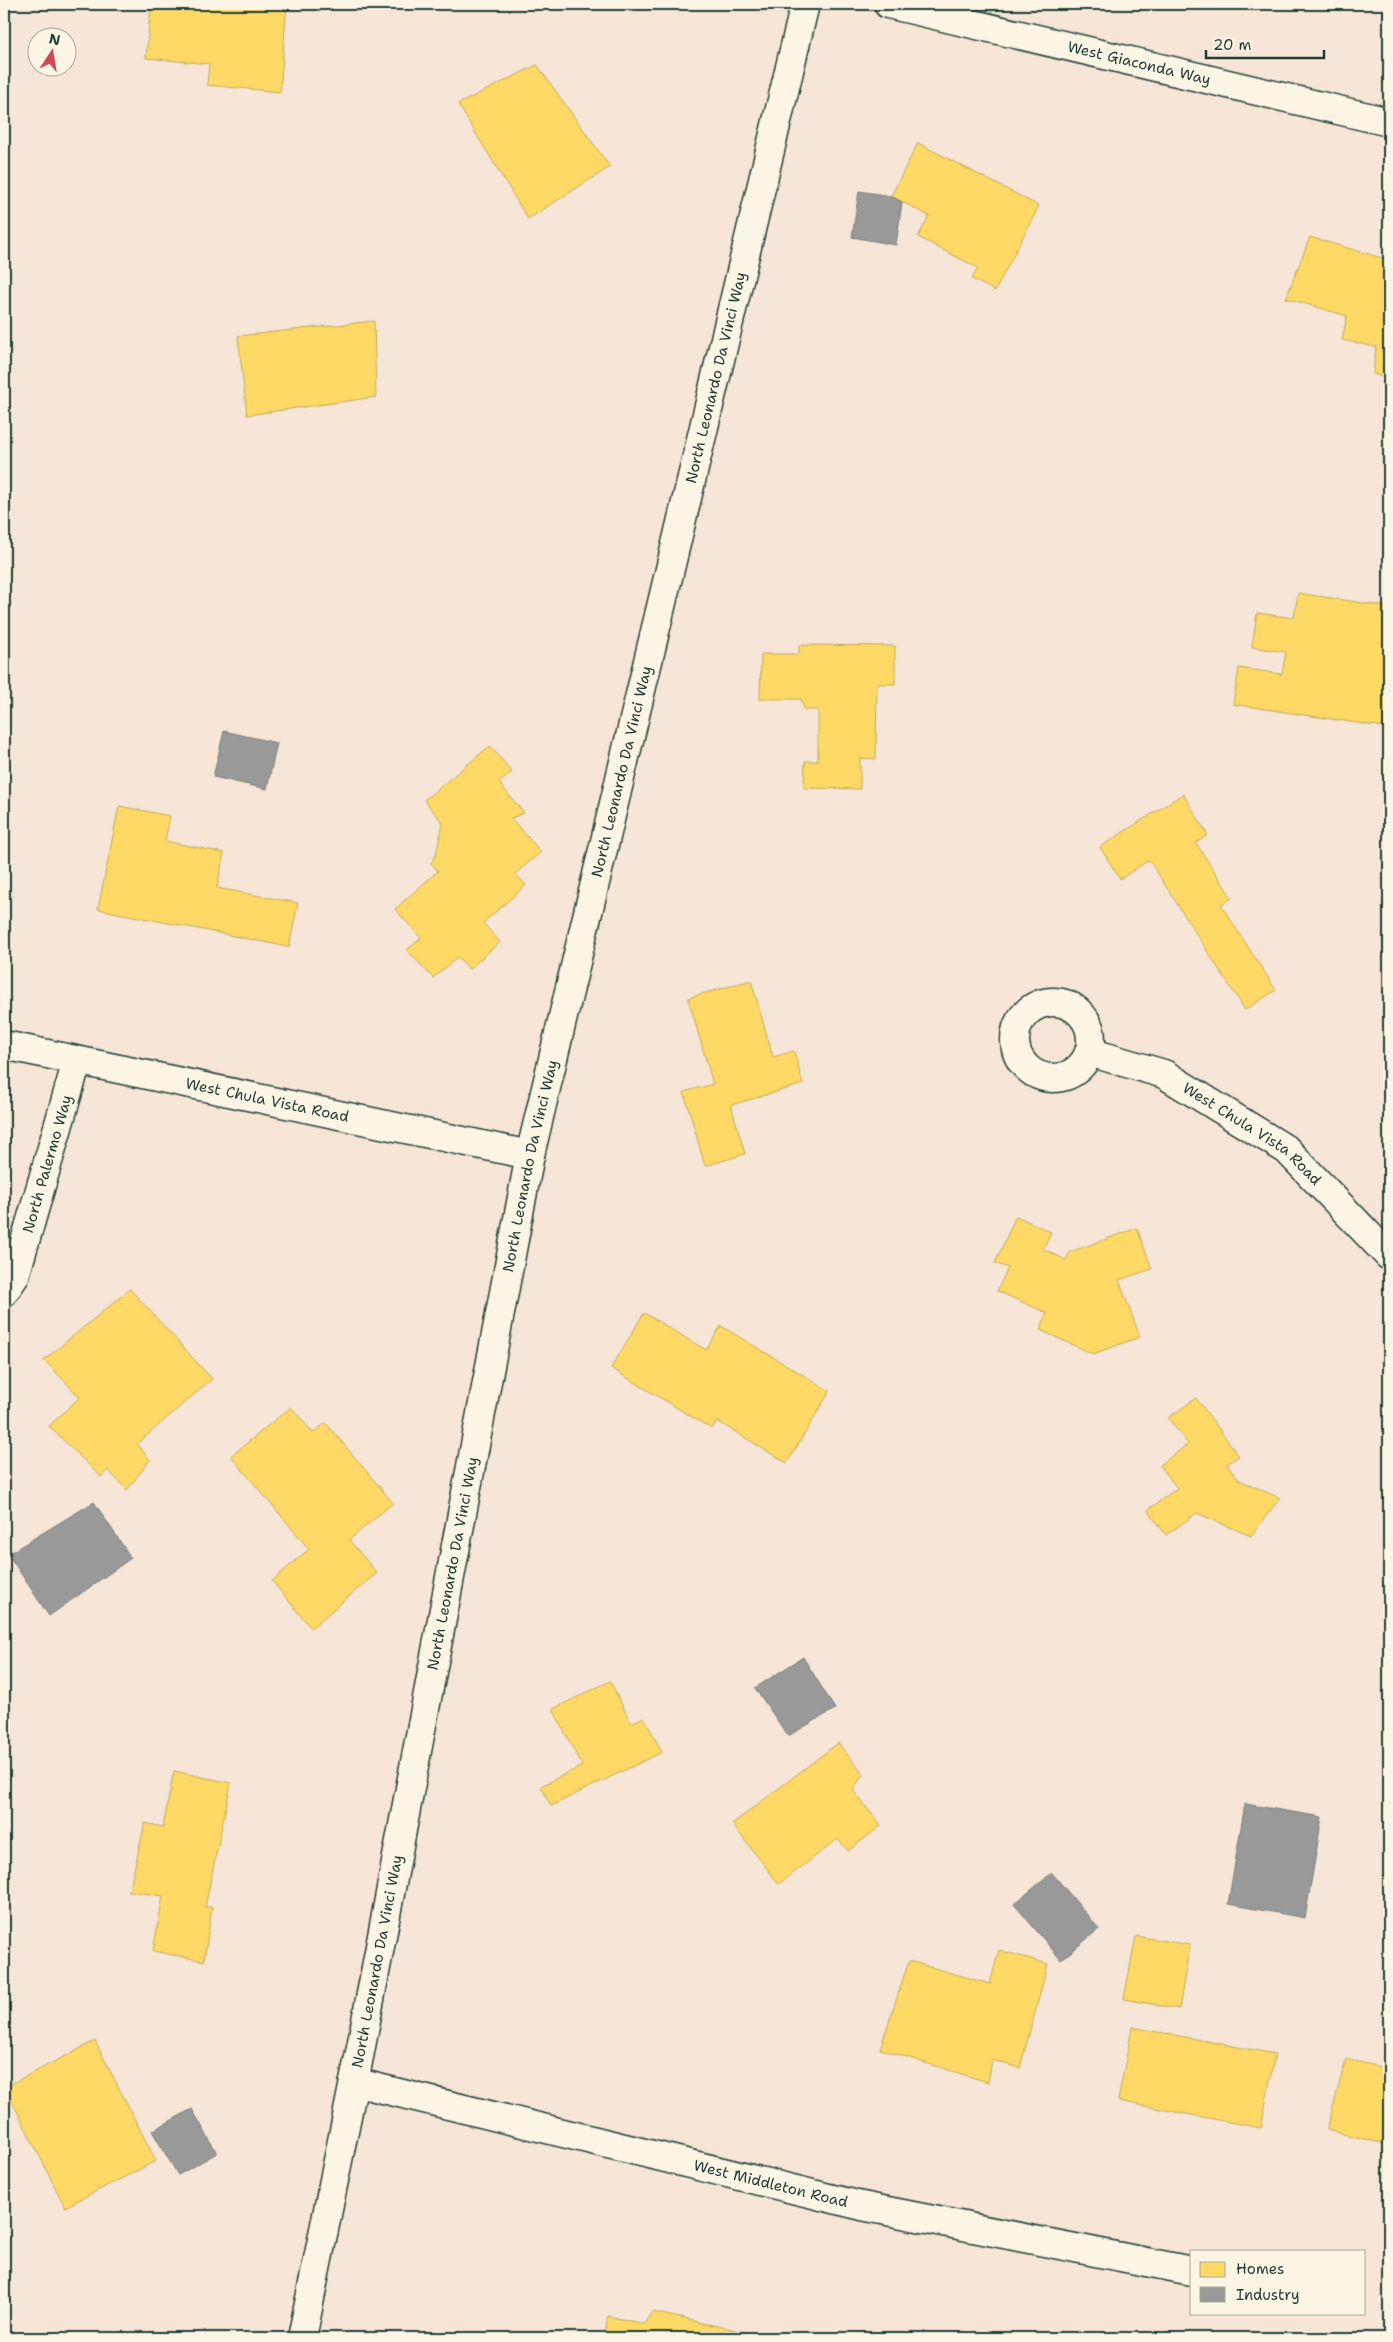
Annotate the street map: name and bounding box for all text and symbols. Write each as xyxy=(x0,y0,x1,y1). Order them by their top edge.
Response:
north arrow xyxy=(28,28,78,78)
scale bar xyxy=(1206,28,1323,60)
text: N xyxy=(47,29,62,49)
text: 20 m xyxy=(1213,35,1252,55)
street label: West Giaconda Way xyxy=(1065,37,1213,90)
street label: North Leonardo Da Vinci Way xyxy=(681,270,751,485)
street label: North Leonardo Da Vinci Way xyxy=(587,664,657,879)
street label: North Leonardo Da Vinci Way xyxy=(498,1058,562,1274)
street label: West Chula Vista Road xyxy=(184,1073,351,1127)
street label: West Chula Vista Road xyxy=(1179,1078,1326,1190)
street label: North Palermo Way xyxy=(18,1093,77,1235)
street label: North Leonardo Da Vinci Way xyxy=(423,1455,483,1672)
street label: North Leonardo Da Vinci Way xyxy=(347,1853,407,2070)
street label: West Middleton Road xyxy=(692,2155,850,2212)
legend xyxy=(1190,2250,1366,2314)
text: Homes xyxy=(1236,2259,1284,2279)
text: Industry xyxy=(1236,2285,1300,2305)

